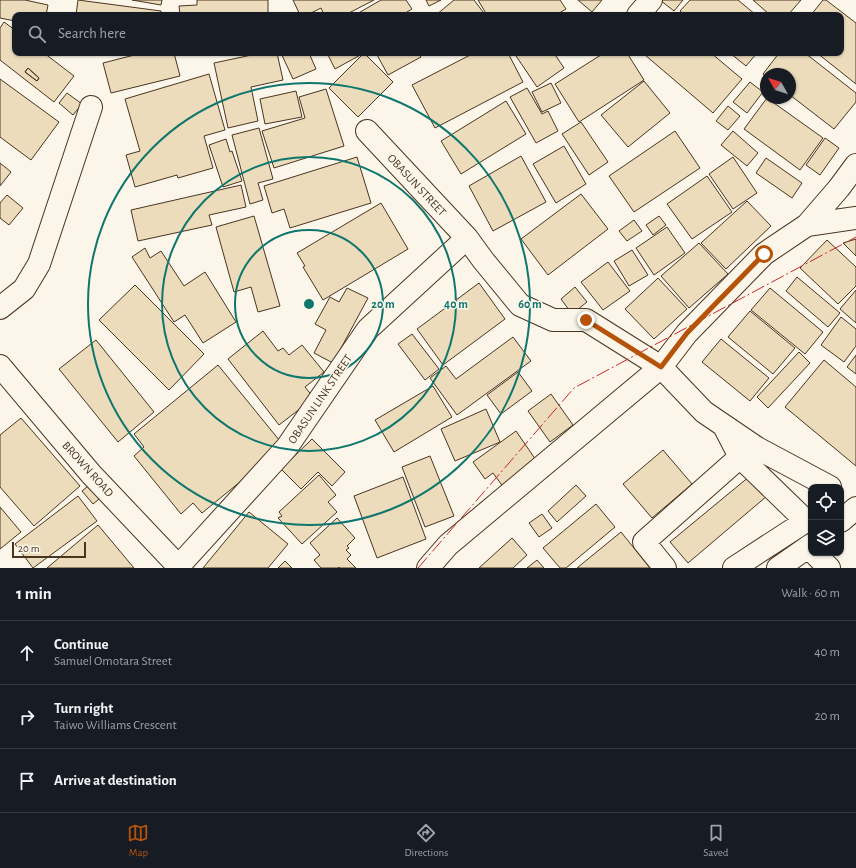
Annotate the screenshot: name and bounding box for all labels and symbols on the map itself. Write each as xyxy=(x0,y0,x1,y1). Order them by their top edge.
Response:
north arrow xyxy=(760,68,796,104)
street label: OBASUN STREET xyxy=(385,152,449,218)
route start xyxy=(755,245,773,263)
centre of rings xyxy=(302,297,316,311)
text: 20 m xyxy=(371,298,395,310)
text: 40 m xyxy=(444,298,468,310)
text: 60 m xyxy=(518,298,542,310)
route end xyxy=(577,311,595,329)
street label: OBASUN LINK STREET xyxy=(286,352,354,446)
street label: BROWN ROAD xyxy=(60,439,116,499)
scale bar xyxy=(12,540,86,559)

